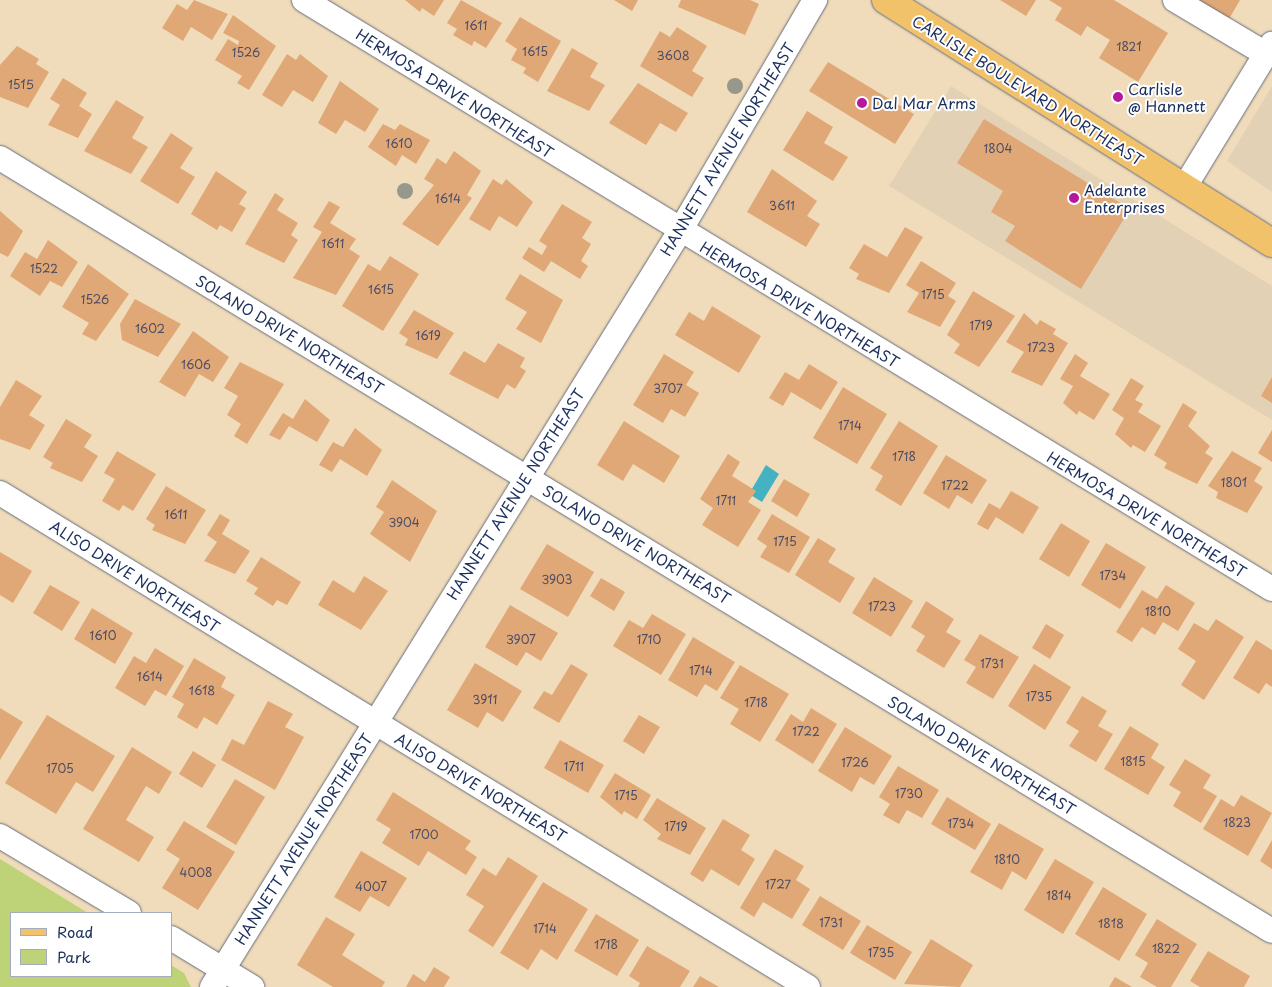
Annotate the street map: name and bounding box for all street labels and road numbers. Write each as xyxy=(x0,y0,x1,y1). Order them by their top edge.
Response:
street label: CARLISLE BOULEVARD NORTHEAST xyxy=(908,10,1148,170)
street label: HERMOSA DRIVE NORTHEAST xyxy=(353,25,557,161)
street label: HANNETT AVENUE NORTHEAST xyxy=(656,39,798,259)
street label: HERMOSA DRIVE NORTHEAST xyxy=(697,237,903,371)
street label: SOLANO DRIVE NORTHEAST xyxy=(193,271,387,397)
street label: HANNETT AVENUE NORTHEAST xyxy=(442,385,588,603)
street label: HERMOSA DRIVE NORTHEAST xyxy=(1044,447,1250,581)
street label: SOLANO DRIVE NORTHEAST xyxy=(540,481,734,607)
street label: ALISO DRIVE NORTHEAST xyxy=(47,516,223,636)
street label: SOLANO DRIVE NORTHEAST xyxy=(885,692,1079,818)
street label: ALISO DRIVE NORTHEAST xyxy=(392,729,570,845)
street label: HANNETT AVENUE NORTHEAST xyxy=(230,730,376,948)

